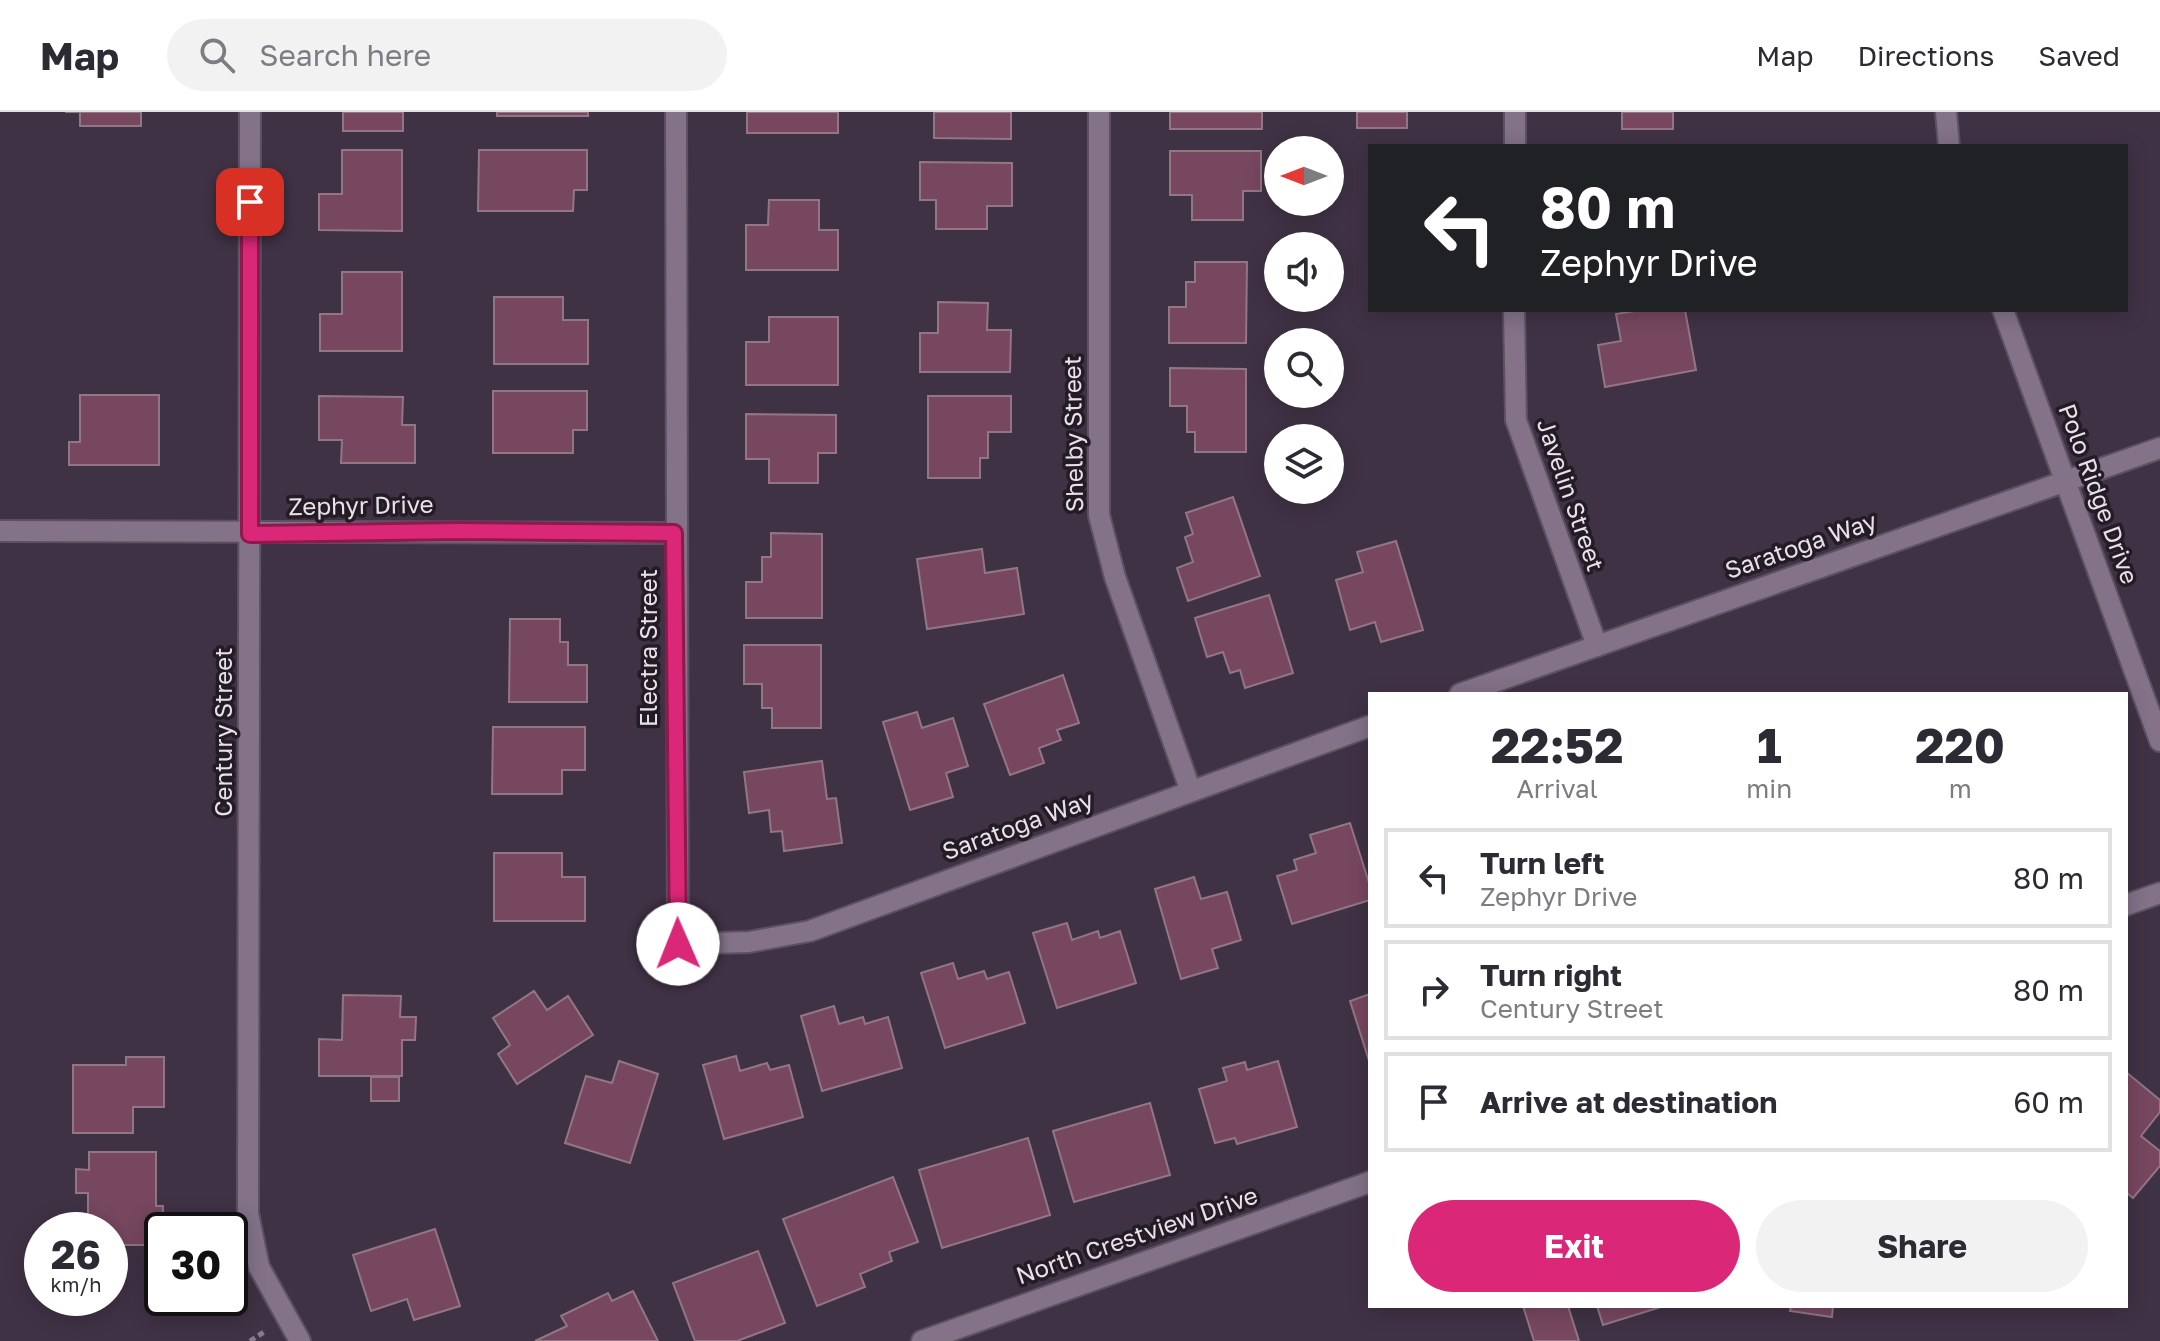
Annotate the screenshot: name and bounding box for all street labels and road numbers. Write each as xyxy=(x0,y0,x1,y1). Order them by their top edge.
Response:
street label: Shelby Street xyxy=(1057,356,1088,513)
street label: Polo Ridge Drive xyxy=(2053,400,2145,587)
street label: Javelin Street xyxy=(1532,415,1611,574)
street label: Zephyr Drive xyxy=(288,489,434,520)
street label: Saratoga Way xyxy=(1721,505,1880,584)
street label: Electra Street xyxy=(633,569,662,727)
street label: Century Street xyxy=(208,647,237,817)
street label: Saratoga Way xyxy=(938,784,1097,865)
street label: North Crestview Drive xyxy=(1012,1180,1261,1290)

